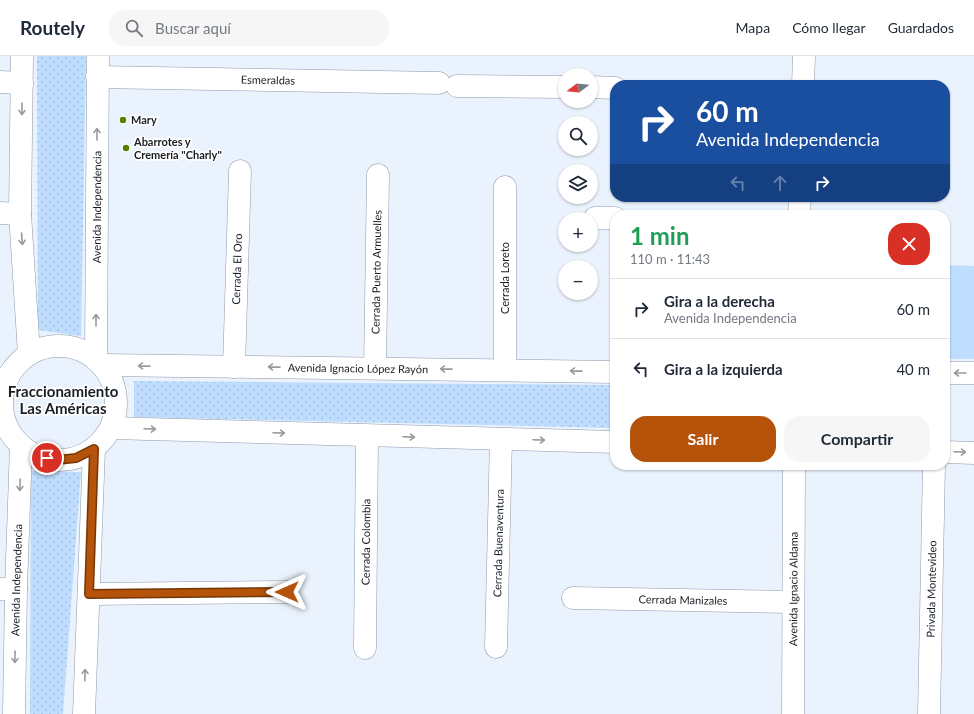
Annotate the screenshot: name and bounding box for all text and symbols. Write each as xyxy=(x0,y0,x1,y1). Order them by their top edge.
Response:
search box xyxy=(109,10,389,46)
text: Routely xyxy=(20,16,85,39)
icon: search xyxy=(123,17,145,39)
text: Buscar aquí xyxy=(155,19,231,37)
text: Mapa xyxy=(736,19,770,36)
text: Cómo llegar xyxy=(792,19,866,36)
text: Guardados xyxy=(888,19,954,36)
north arrow xyxy=(558,68,598,108)
map controls xyxy=(558,68,598,300)
street label: Esmeraldas xyxy=(241,73,295,86)
text: 60 m xyxy=(696,94,759,128)
icon: right xyxy=(630,96,682,148)
one-way arrow xyxy=(18,102,26,115)
place label: Mary xyxy=(131,113,157,126)
marker: Mary xyxy=(118,115,128,125)
button: search xyxy=(558,116,598,156)
one-way arrow xyxy=(93,128,101,141)
text: Avenida Independencia xyxy=(696,128,880,150)
place label: Abarrotes y Cremería "Charly" xyxy=(133,135,222,161)
marker: Abarrotes y Cremería "Charly" xyxy=(121,143,131,153)
street label: Avenida Independencia xyxy=(90,151,103,263)
button: layers xyxy=(558,164,598,204)
icon: left xyxy=(727,172,749,194)
icon: ahead xyxy=(769,172,791,194)
icon: right xyxy=(811,172,833,194)
street label: Cerrada Puerto Armuelles xyxy=(369,209,383,334)
button: + xyxy=(558,212,598,252)
text: 1 min xyxy=(630,221,690,250)
button: close xyxy=(888,223,930,265)
one-way arrow xyxy=(18,232,25,245)
street label: Cerrada El Oro xyxy=(229,233,244,305)
street label: Cerrada Loreto xyxy=(498,242,511,314)
text: 110 m · 11:43 xyxy=(630,251,710,267)
button: − xyxy=(558,260,598,300)
text: Gira a la derecha xyxy=(664,292,775,310)
icon: right xyxy=(630,298,652,320)
text: 60 m xyxy=(896,300,930,318)
text: Avenida Independencia xyxy=(664,310,797,326)
one-way arrow xyxy=(92,314,100,327)
icon: left xyxy=(630,358,652,380)
text: Gira a la izquierda xyxy=(664,360,783,378)
text: 40 m xyxy=(896,360,930,378)
street label: Avenida Ignacio López Rayón xyxy=(288,361,428,375)
one-way arrow xyxy=(138,362,151,369)
one-way arrow xyxy=(268,363,281,371)
one-way arrow xyxy=(440,365,453,373)
one-way arrow xyxy=(570,367,583,375)
one-way arrow xyxy=(953,369,966,377)
district label: Fraccionamiento Las Américas xyxy=(8,382,119,417)
button: Salir xyxy=(630,416,776,462)
button: Compartir xyxy=(784,416,930,462)
one-way arrow xyxy=(143,426,156,433)
one-way arrow xyxy=(272,429,285,437)
one-way arrow xyxy=(402,433,415,441)
one-way arrow xyxy=(532,436,545,444)
pin xyxy=(30,441,64,475)
icon: arrive xyxy=(36,447,58,469)
one-way arrow xyxy=(953,448,966,456)
one-way arrow xyxy=(16,478,23,491)
street label: Cerrada Buenaventura xyxy=(490,489,506,597)
street label: Cerrada Colombia xyxy=(359,499,372,585)
street label: Avenida Independencia xyxy=(8,524,24,636)
street label: Avenida Ignacio Aldama xyxy=(786,532,800,646)
street label: Privada Montevideo xyxy=(924,540,938,638)
position arrow xyxy=(266,571,308,613)
street label: Cerrada Manizales xyxy=(638,592,728,607)
one-way arrow xyxy=(11,650,19,663)
one-way arrow xyxy=(82,669,89,682)

